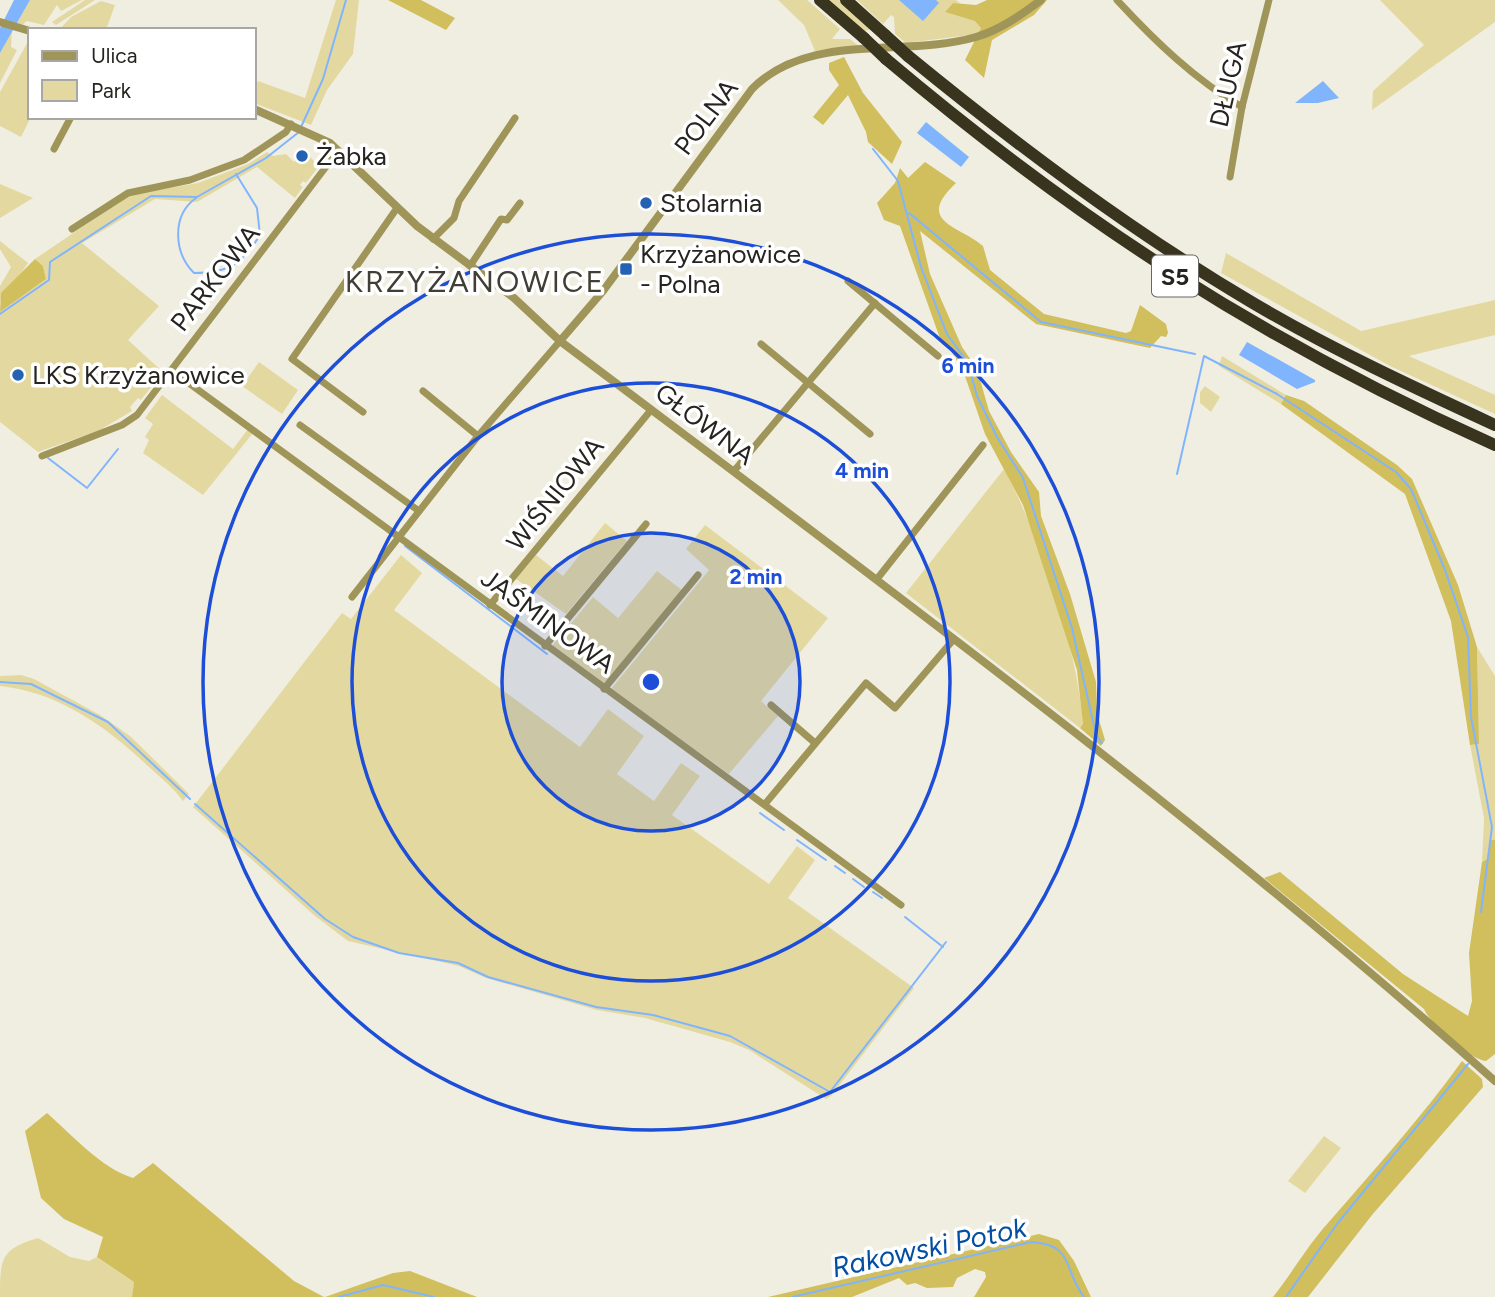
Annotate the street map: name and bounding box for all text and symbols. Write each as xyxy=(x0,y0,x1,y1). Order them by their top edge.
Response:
legend xyxy=(28,28,256,119)
street label: DŁUGA xyxy=(1203,38,1253,130)
text: Ulica xyxy=(91,43,137,68)
street label: POLNA xyxy=(667,73,745,161)
text: Park xyxy=(91,78,132,103)
place label: Żabka xyxy=(316,140,387,172)
marker: Żabka xyxy=(294,148,310,164)
place label: Stolarnia xyxy=(660,187,762,219)
marker: Stolarnia xyxy=(638,195,654,211)
street label: PARKOWA xyxy=(163,218,267,338)
place label: Krzyżanowice - Polna xyxy=(640,238,801,300)
road number: S5 xyxy=(1152,256,1198,296)
marker: Krzyżanowice - Polna xyxy=(618,261,634,277)
district label: KRZYŻANOWICE xyxy=(345,263,605,300)
text: 6 min xyxy=(942,353,994,378)
place label: LKS Krzyżanowice xyxy=(32,359,245,391)
marker: LKS Krzyżanowice xyxy=(10,367,26,383)
street label: GŁÓWNA xyxy=(649,376,761,472)
street label: WIŚNIOWA xyxy=(500,430,611,557)
text: 4 min xyxy=(835,458,889,483)
street label: JAŚMINOWA xyxy=(475,562,622,681)
text: 2 min xyxy=(730,564,782,589)
centre of rings xyxy=(639,670,663,694)
water label: Rakowski Potok xyxy=(829,1209,1031,1284)

